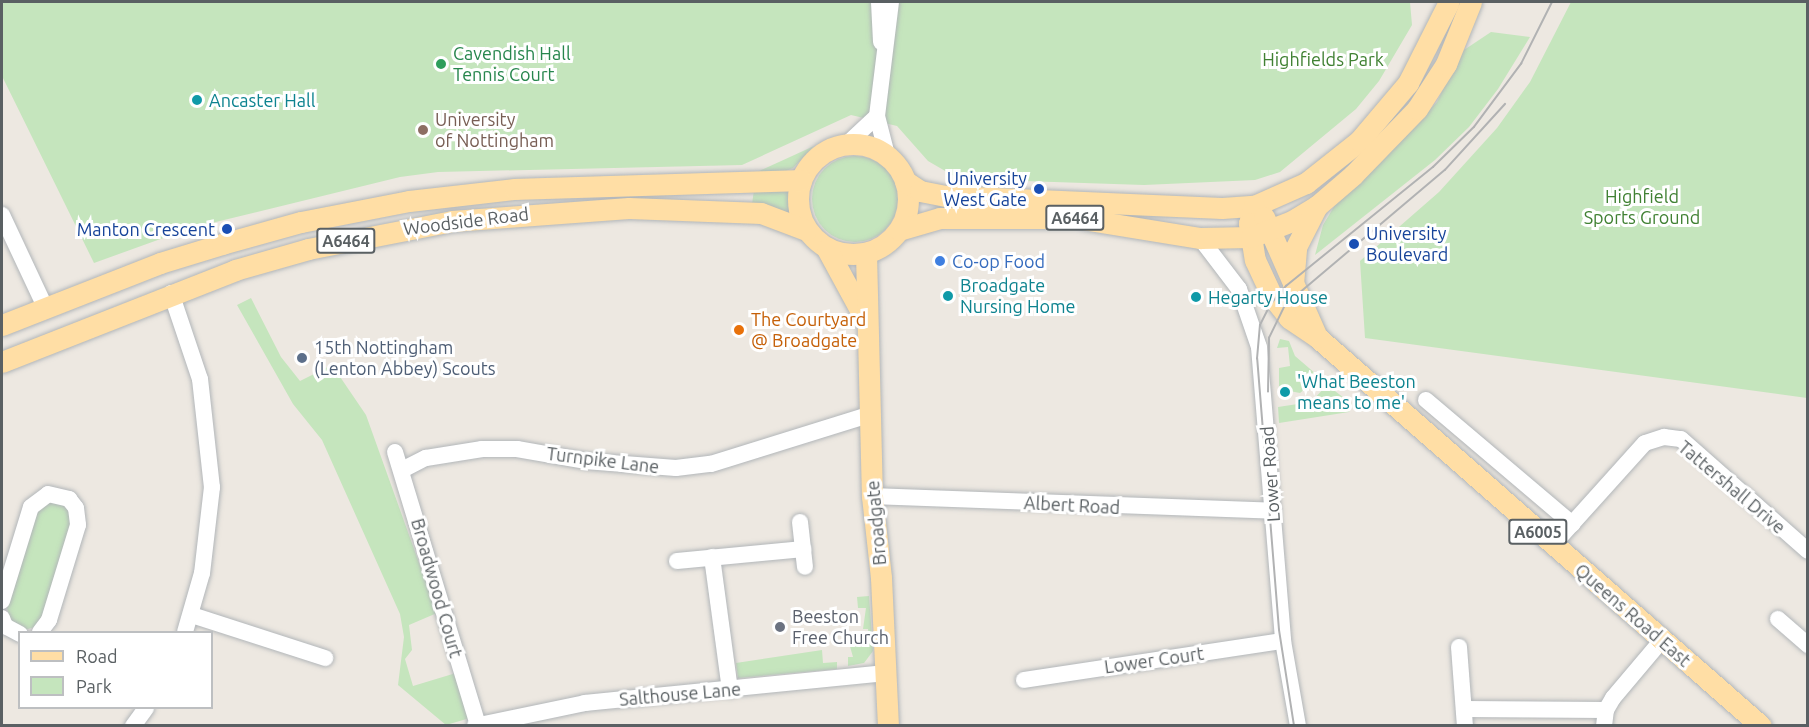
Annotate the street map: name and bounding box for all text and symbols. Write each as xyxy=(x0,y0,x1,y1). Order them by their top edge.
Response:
place label: Cavendish Hall Tennis Court xyxy=(453,43,571,86)
park label: Highfields Park xyxy=(1262,48,1384,70)
marker: Cavendish Hall Tennis Court xyxy=(434,57,448,71)
place label: Ancaster Hall xyxy=(209,89,316,111)
marker: Ancaster Hall xyxy=(190,93,204,107)
place label: University of Nottingham xyxy=(435,109,554,152)
marker: University of Nottingham xyxy=(416,123,430,137)
place label: University West Gate xyxy=(944,168,1027,210)
marker: University West Gate xyxy=(1032,182,1046,196)
park label: Highfield Sports Ground xyxy=(1584,186,1700,228)
street label: Woodside Road xyxy=(402,203,530,239)
road number: A6464 xyxy=(1045,205,1105,231)
place label: Manton Crescent xyxy=(77,218,215,240)
marker: Manton Crescent xyxy=(220,222,234,236)
place label: University Boulevard xyxy=(1366,223,1448,266)
road number: A6464 xyxy=(316,228,376,254)
marker: University Boulevard xyxy=(1347,237,1361,251)
place label: Co-op Food xyxy=(952,250,1045,272)
marker: Co-op Food xyxy=(933,254,947,268)
place label: Broadgate Nursing Home xyxy=(960,275,1075,318)
place label: Hegarty House xyxy=(1208,286,1328,308)
marker: Broadgate Nursing Home xyxy=(941,289,955,303)
marker: Hegarty House xyxy=(1189,290,1203,304)
place label: The Courtyard @ Broadgate xyxy=(751,309,866,352)
marker: The Courtyard @ Broadgate xyxy=(732,323,746,337)
place label: 15th Nottingham (Lenton Abbey) Scouts xyxy=(314,337,496,380)
marker: 15th Nottingham (Lenton Abbey) Scouts xyxy=(295,351,309,365)
place label: 'What Beeston means to me' xyxy=(1297,371,1416,413)
marker: 'What Beeston means to me' xyxy=(1278,385,1292,399)
street label: Lower Road xyxy=(1256,425,1284,523)
street label: Tattershall Drive xyxy=(1674,436,1790,538)
street label: Turnpike Lane xyxy=(545,442,661,478)
street label: Broadgate xyxy=(862,480,890,566)
street label: Albert Road xyxy=(1023,492,1121,518)
street label: Broadwood Court xyxy=(407,516,467,660)
road number: A6005 xyxy=(1508,519,1568,545)
street label: Queens Road East xyxy=(1571,559,1695,671)
place label: Beeston Free Church xyxy=(792,606,889,648)
marker: Beeston Free Church xyxy=(773,620,787,634)
legend xyxy=(18,631,213,709)
street label: Lower Court xyxy=(1103,642,1205,678)
text: Road xyxy=(76,646,118,666)
text: Park xyxy=(76,676,112,696)
street label: Salthouse Lane xyxy=(618,678,742,710)

